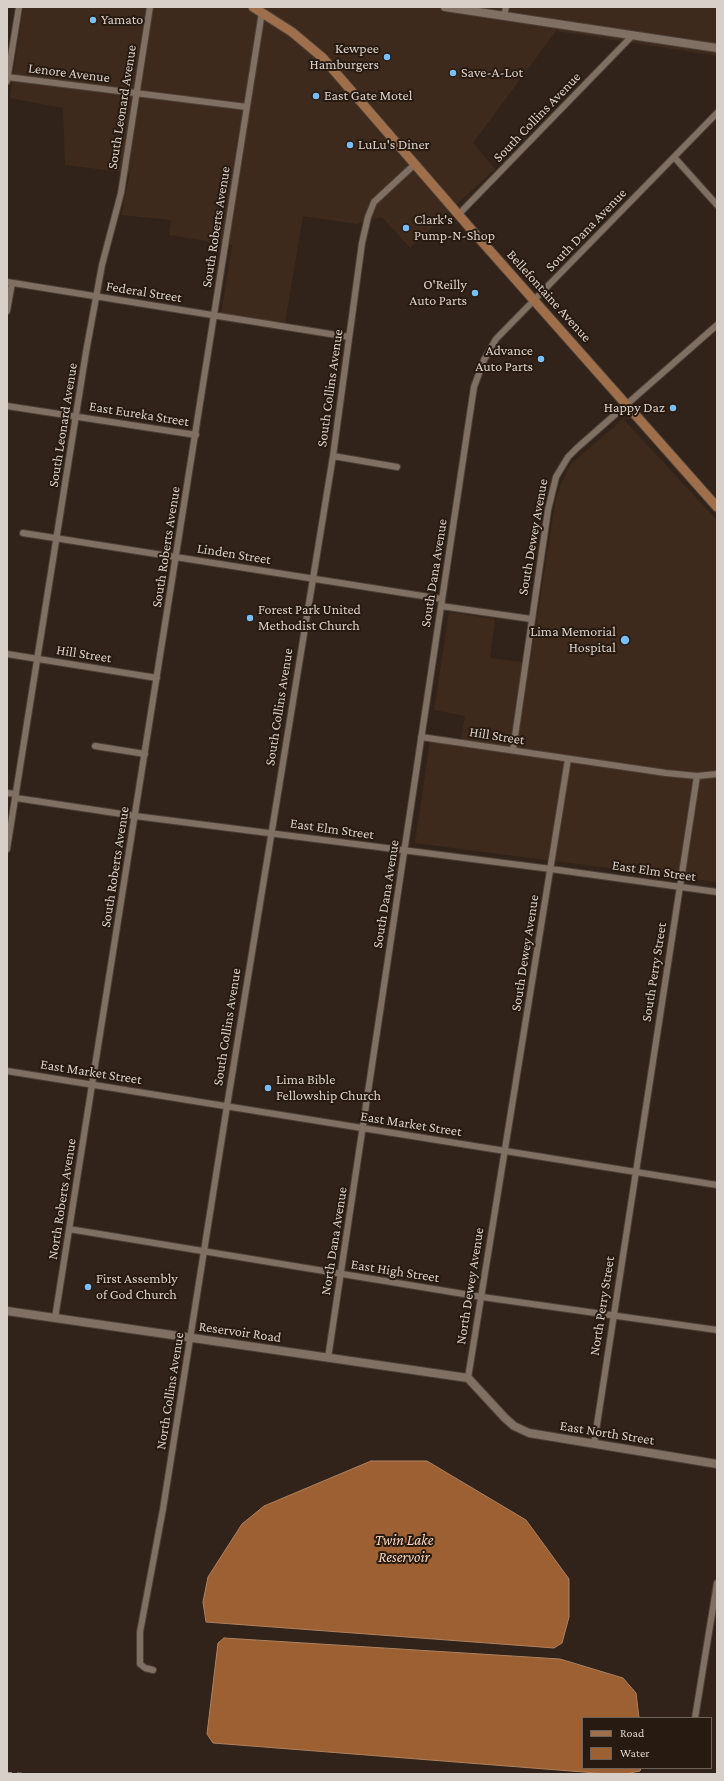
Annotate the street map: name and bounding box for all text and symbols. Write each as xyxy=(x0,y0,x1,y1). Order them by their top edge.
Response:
place label: Yamato xyxy=(101,12,143,28)
marker: Yamato xyxy=(88,15,98,25)
place label: Kewpee Hamburgers xyxy=(310,41,379,74)
street label: South Leonard Avenue xyxy=(104,44,140,170)
marker: Kewpee Hamburgers xyxy=(382,52,392,62)
street label: Lenore Avenue xyxy=(27,60,111,86)
place label: Save-A-Lot xyxy=(461,65,523,81)
marker: Save-A-Lot xyxy=(448,68,458,78)
street label: South Collins Avenue xyxy=(490,68,584,166)
place label: East Gate Motel xyxy=(324,88,412,104)
marker: East Gate Motel xyxy=(311,91,321,101)
place label: LuLu's Diner xyxy=(358,137,430,153)
marker: LuLu's Diner xyxy=(345,140,355,150)
street label: South Roberts Avenue xyxy=(198,165,234,289)
street label: South Dana Avenue xyxy=(542,185,630,275)
place label: Clark's Pump-N-Shop xyxy=(414,212,495,244)
marker: Clark's Pump-N-Shop xyxy=(401,223,411,233)
street label: Bellefontaine Avenue xyxy=(503,246,595,346)
place label: O'Reilly Auto Parts xyxy=(409,277,467,310)
street label: Federal Street xyxy=(105,278,183,306)
marker: O'Reilly Auto Parts xyxy=(470,288,480,298)
street label: South Collins Avenue xyxy=(313,328,347,448)
place label: Advance Auto Parts xyxy=(475,343,533,376)
marker: Advance Auto Parts xyxy=(536,354,546,364)
street label: South Leonard Avenue xyxy=(45,362,81,488)
street label: East Eureka Street xyxy=(88,398,190,430)
place label: Happy Daz xyxy=(604,400,665,416)
marker: Happy Daz xyxy=(668,403,678,413)
street label: South Dewey Avenue xyxy=(515,478,551,596)
street label: South Roberts Avenue xyxy=(148,485,184,609)
street label: South Dana Avenue xyxy=(417,518,451,628)
street label: Linden Street xyxy=(196,540,272,568)
place label: Forest Park United Methodist Church xyxy=(258,602,361,634)
marker: Forest Park United Methodist Church xyxy=(245,613,255,623)
place label: Lima Memorial Hospital xyxy=(530,624,616,656)
marker: Lima Memorial Hospital xyxy=(619,634,631,646)
street label: Hill Street xyxy=(55,641,113,667)
street label: South Collins Avenue xyxy=(261,647,297,767)
street label: Hill Street xyxy=(468,723,526,749)
street label: South Roberts Avenue xyxy=(97,805,133,929)
street label: East Elm Street xyxy=(289,815,375,843)
street label: South Dana Avenue xyxy=(369,839,403,949)
street label: East Elm Street xyxy=(611,857,697,885)
street label: South Dewey Avenue xyxy=(507,894,543,1012)
street label: South Perry Street xyxy=(638,921,670,1023)
street label: South Collins Avenue xyxy=(209,967,245,1087)
street label: East Market Street xyxy=(39,1056,143,1088)
place label: Lima Bible Fellowship Church xyxy=(276,1072,381,1104)
marker: Lima Bible Fellowship Church xyxy=(263,1083,273,1093)
street label: East Market Street xyxy=(359,1108,463,1140)
street label: North Roberts Avenue xyxy=(44,1137,80,1261)
street label: North Dana Avenue xyxy=(317,1186,351,1296)
street label: North Dewey Avenue xyxy=(452,1226,488,1346)
street label: North Perry Street xyxy=(586,1255,618,1357)
street label: East High Street xyxy=(350,1256,440,1286)
place label: First Assembly of God Church xyxy=(96,1271,178,1304)
marker: First Assembly of God Church xyxy=(83,1282,93,1292)
street label: Reservoir Road xyxy=(198,1318,282,1346)
street label: North Collins Avenue xyxy=(152,1331,188,1451)
street label: East North Street xyxy=(559,1417,655,1449)
water label: Twin Lake Reservoir xyxy=(375,1531,433,1566)
legend xyxy=(582,1717,712,1769)
text: Road xyxy=(620,1726,644,1740)
text: Water xyxy=(620,1746,649,1760)

